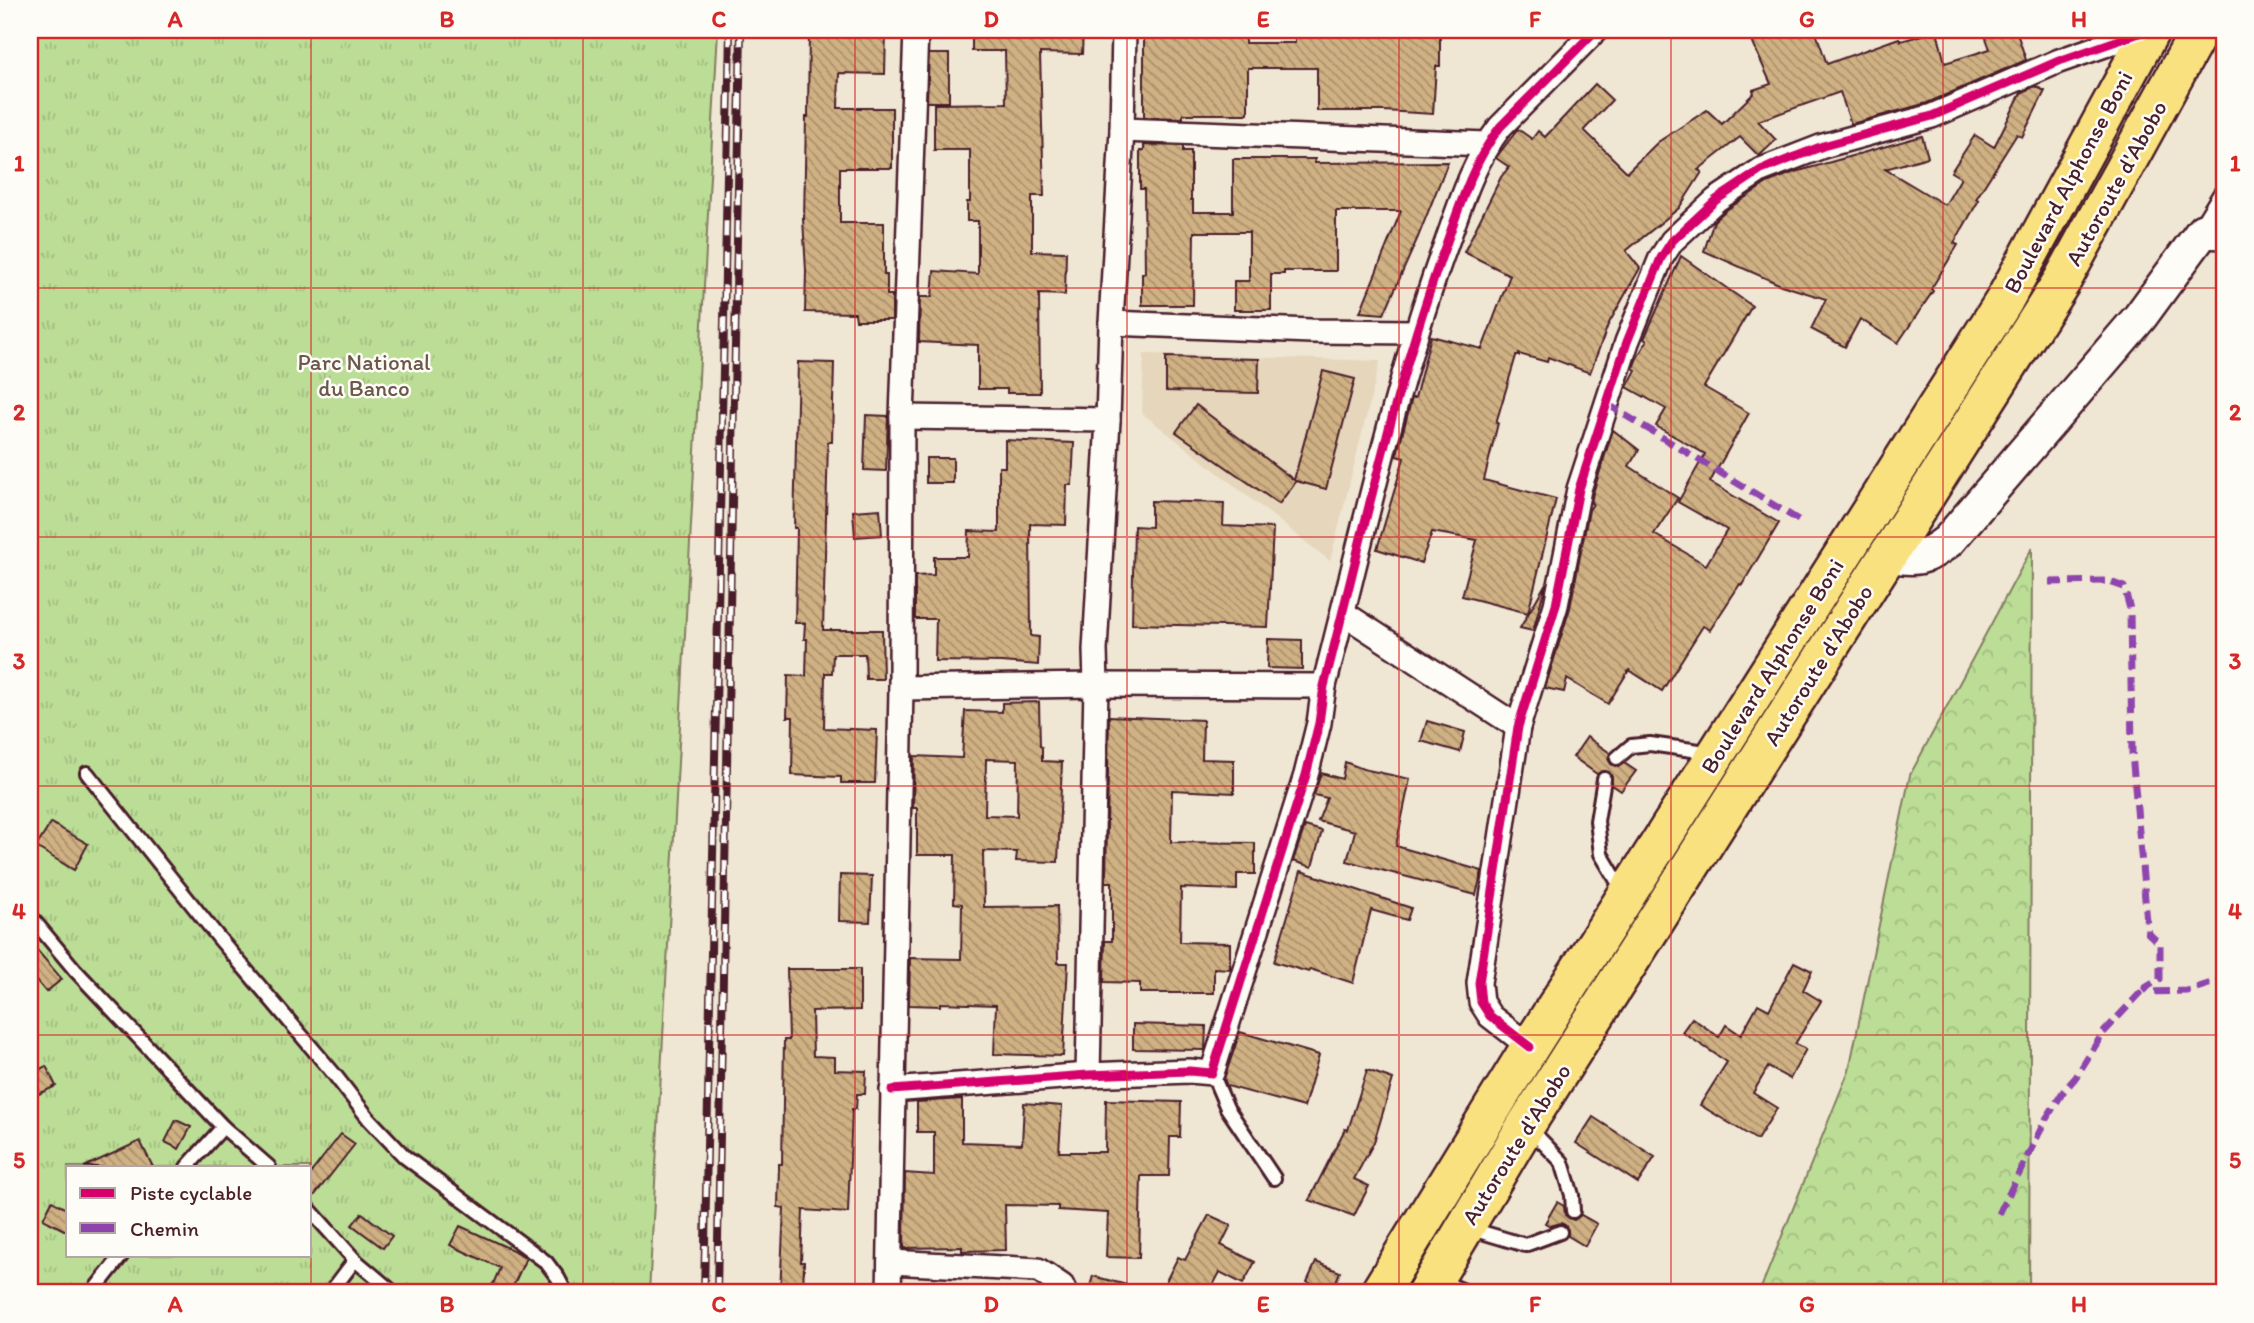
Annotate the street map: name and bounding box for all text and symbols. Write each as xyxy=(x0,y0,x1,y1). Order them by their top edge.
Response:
text: A xyxy=(167,5,183,33)
text: B xyxy=(440,5,455,33)
text: C xyxy=(712,5,727,33)
text: D xyxy=(983,5,999,33)
text: E xyxy=(1257,5,1270,33)
text: F xyxy=(1529,5,1542,33)
text: G xyxy=(1799,5,1815,33)
text: H xyxy=(2071,5,2087,33)
street label: Boulevard Alphonse Boni xyxy=(1997,66,2139,298)
street label: Autoroute d'Abobo xyxy=(2059,96,2173,270)
text: 1 xyxy=(14,149,25,177)
text: 1 xyxy=(2230,149,2241,177)
park label: Parc National du Banco xyxy=(297,348,431,402)
text: 2 xyxy=(13,398,26,426)
text: 2 xyxy=(2229,398,2242,426)
street label: Boulevard Alphonse Boni xyxy=(1694,553,1850,779)
street label: Autoroute d'Abobo xyxy=(1757,579,1879,751)
text: 3 xyxy=(13,647,26,675)
text: 3 xyxy=(2229,647,2242,675)
text: 4 xyxy=(12,897,26,925)
text: 4 xyxy=(2228,897,2242,925)
street label: Autoroute d'Abobo xyxy=(1455,1058,1577,1230)
text: 5 xyxy=(13,1146,25,1174)
text: 5 xyxy=(2229,1146,2241,1174)
legend xyxy=(66,1166,312,1256)
text: Piste cyclable xyxy=(130,1180,252,1205)
text: Chemin xyxy=(130,1216,199,1241)
text: A xyxy=(167,1290,183,1318)
text: B xyxy=(440,1290,455,1318)
text: C xyxy=(712,1290,727,1318)
text: D xyxy=(983,1290,999,1318)
text: E xyxy=(1257,1290,1270,1318)
text: F xyxy=(1529,1290,1542,1318)
text: G xyxy=(1799,1290,1815,1318)
text: H xyxy=(2071,1290,2087,1318)

